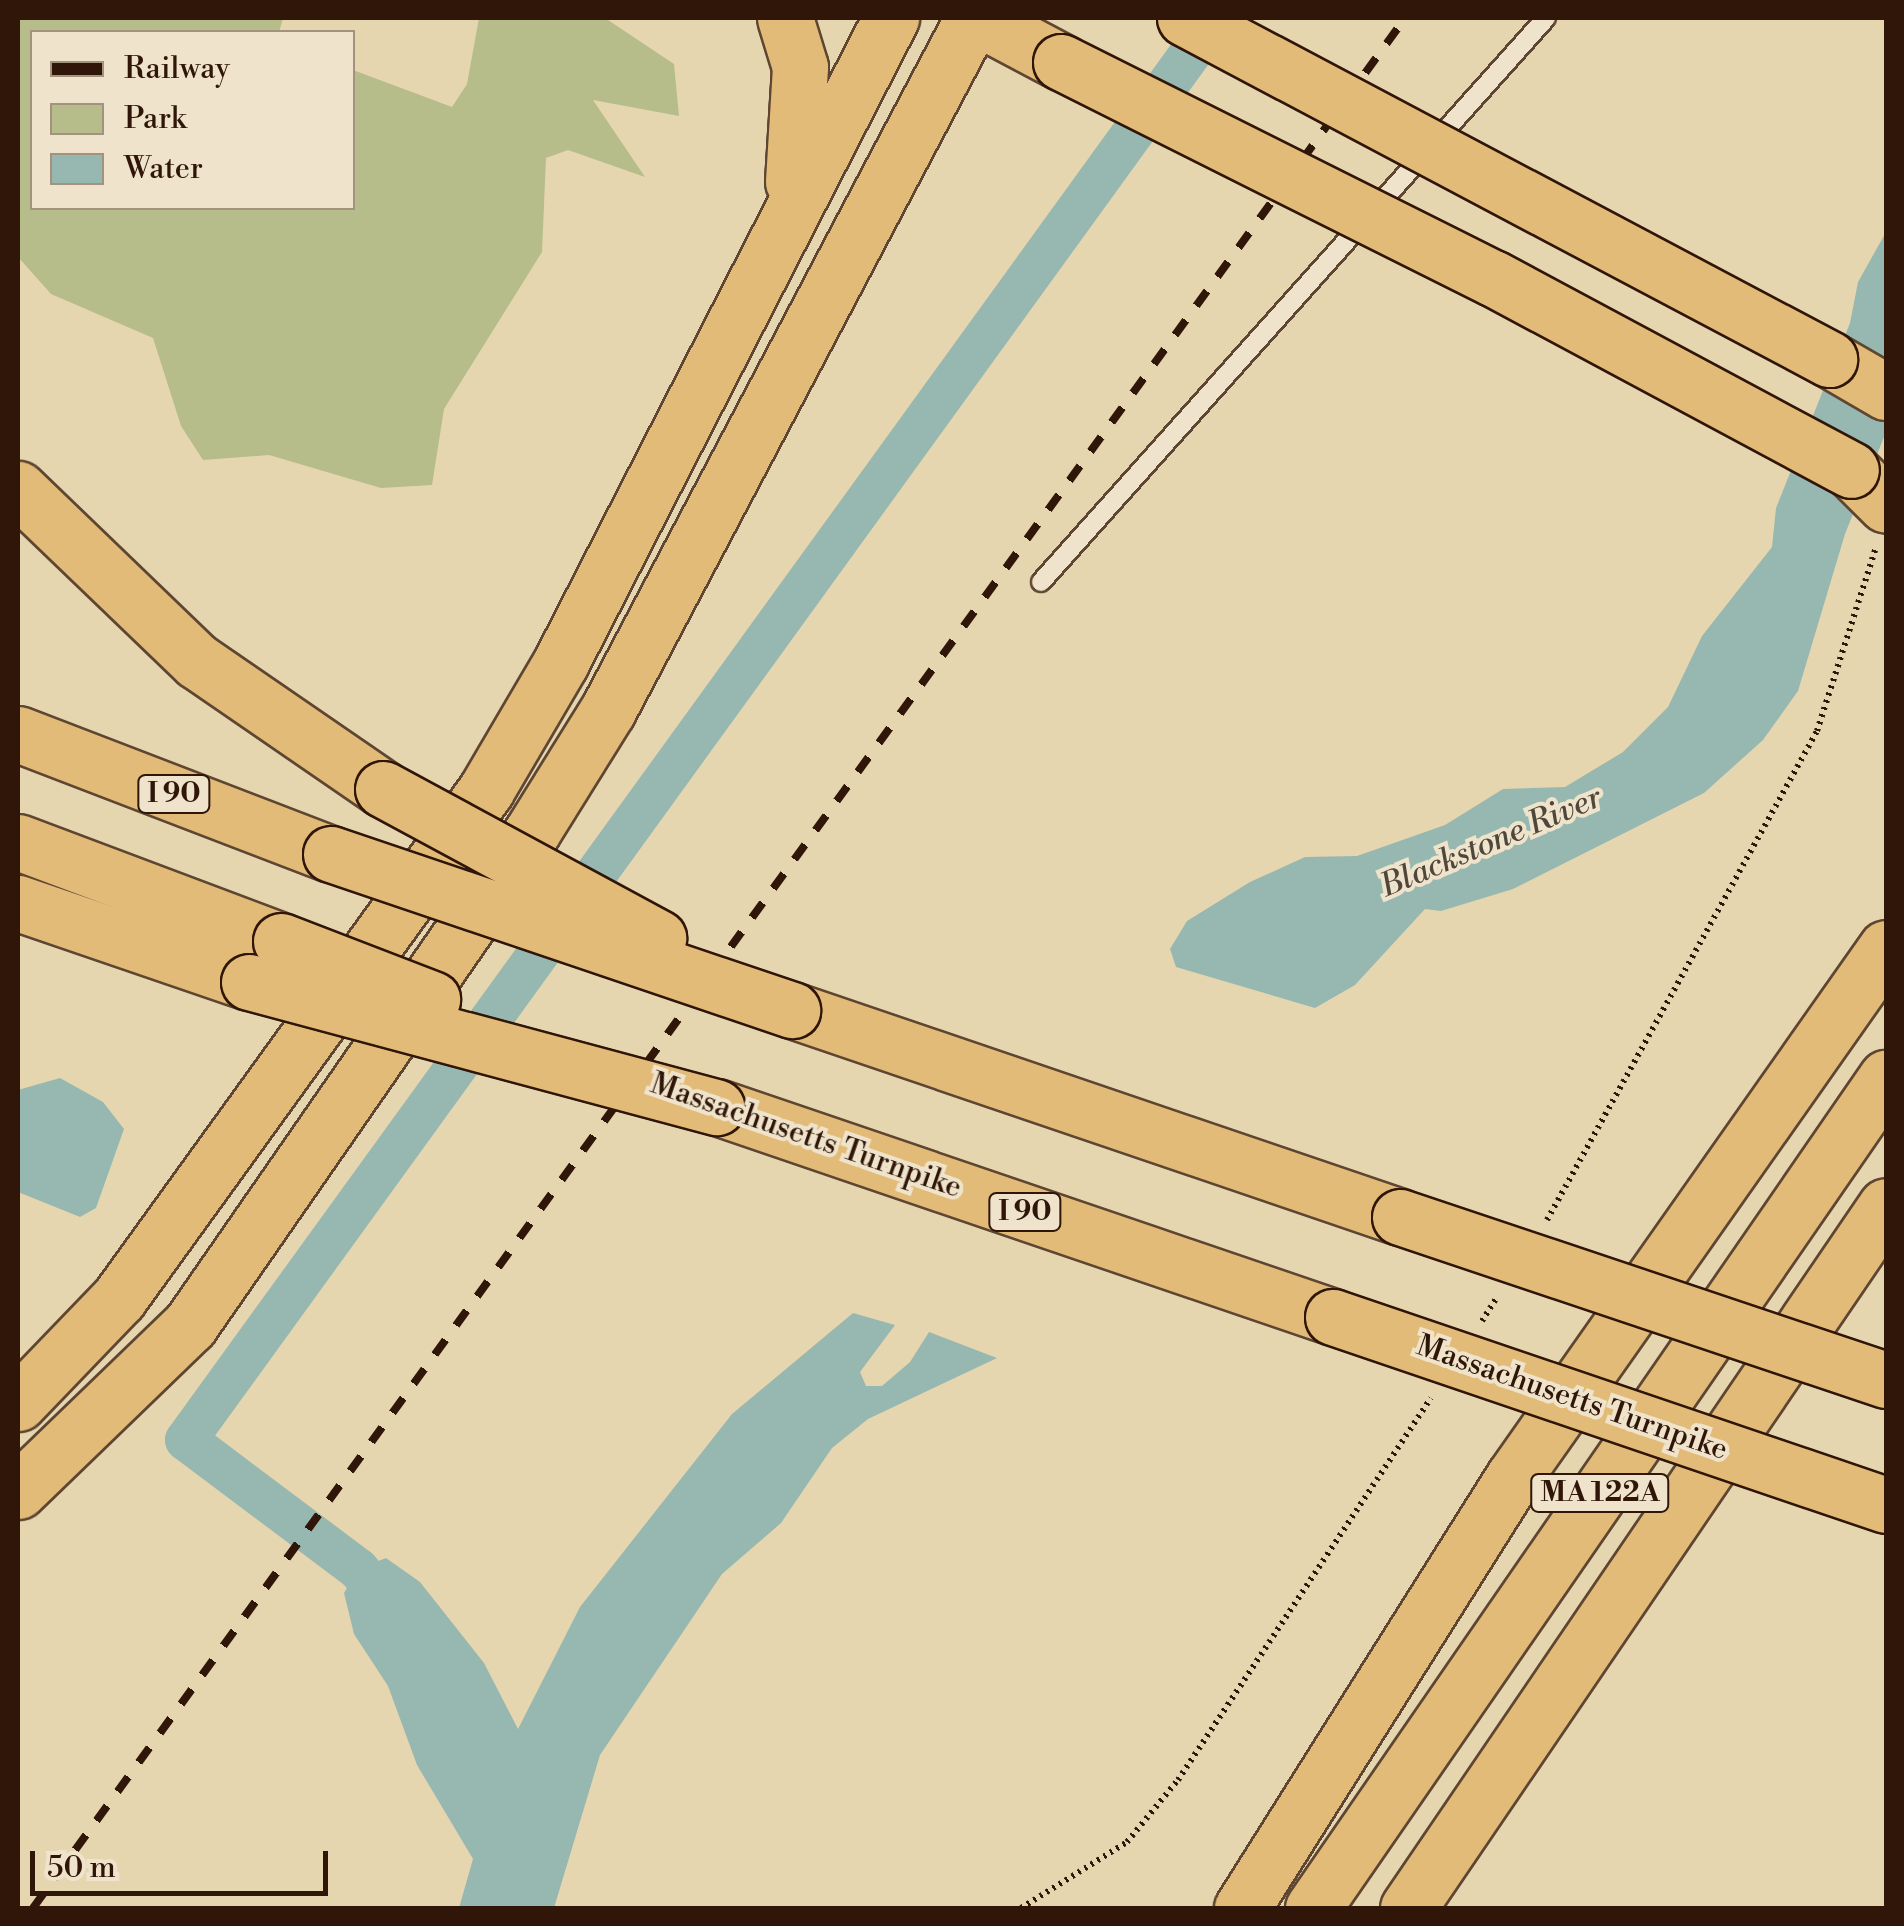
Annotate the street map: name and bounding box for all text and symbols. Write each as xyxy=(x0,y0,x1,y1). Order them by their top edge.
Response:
legend xyxy=(30,30,355,210)
text: Railway xyxy=(124,50,230,88)
text: Park xyxy=(124,100,186,138)
text: Water xyxy=(124,150,203,188)
road number: I 90 xyxy=(136,771,212,817)
water label: Blackstone River xyxy=(1374,778,1608,906)
street label: Massachusetts Turnpike xyxy=(646,1066,966,1206)
road number: I 90 xyxy=(988,1189,1062,1235)
street label: Massachusetts Turnpike xyxy=(1412,1328,1732,1468)
road number: MA 122A xyxy=(1530,1470,1670,1516)
scale bar xyxy=(35,1831,332,1893)
text: 50 m xyxy=(47,1849,116,1887)

